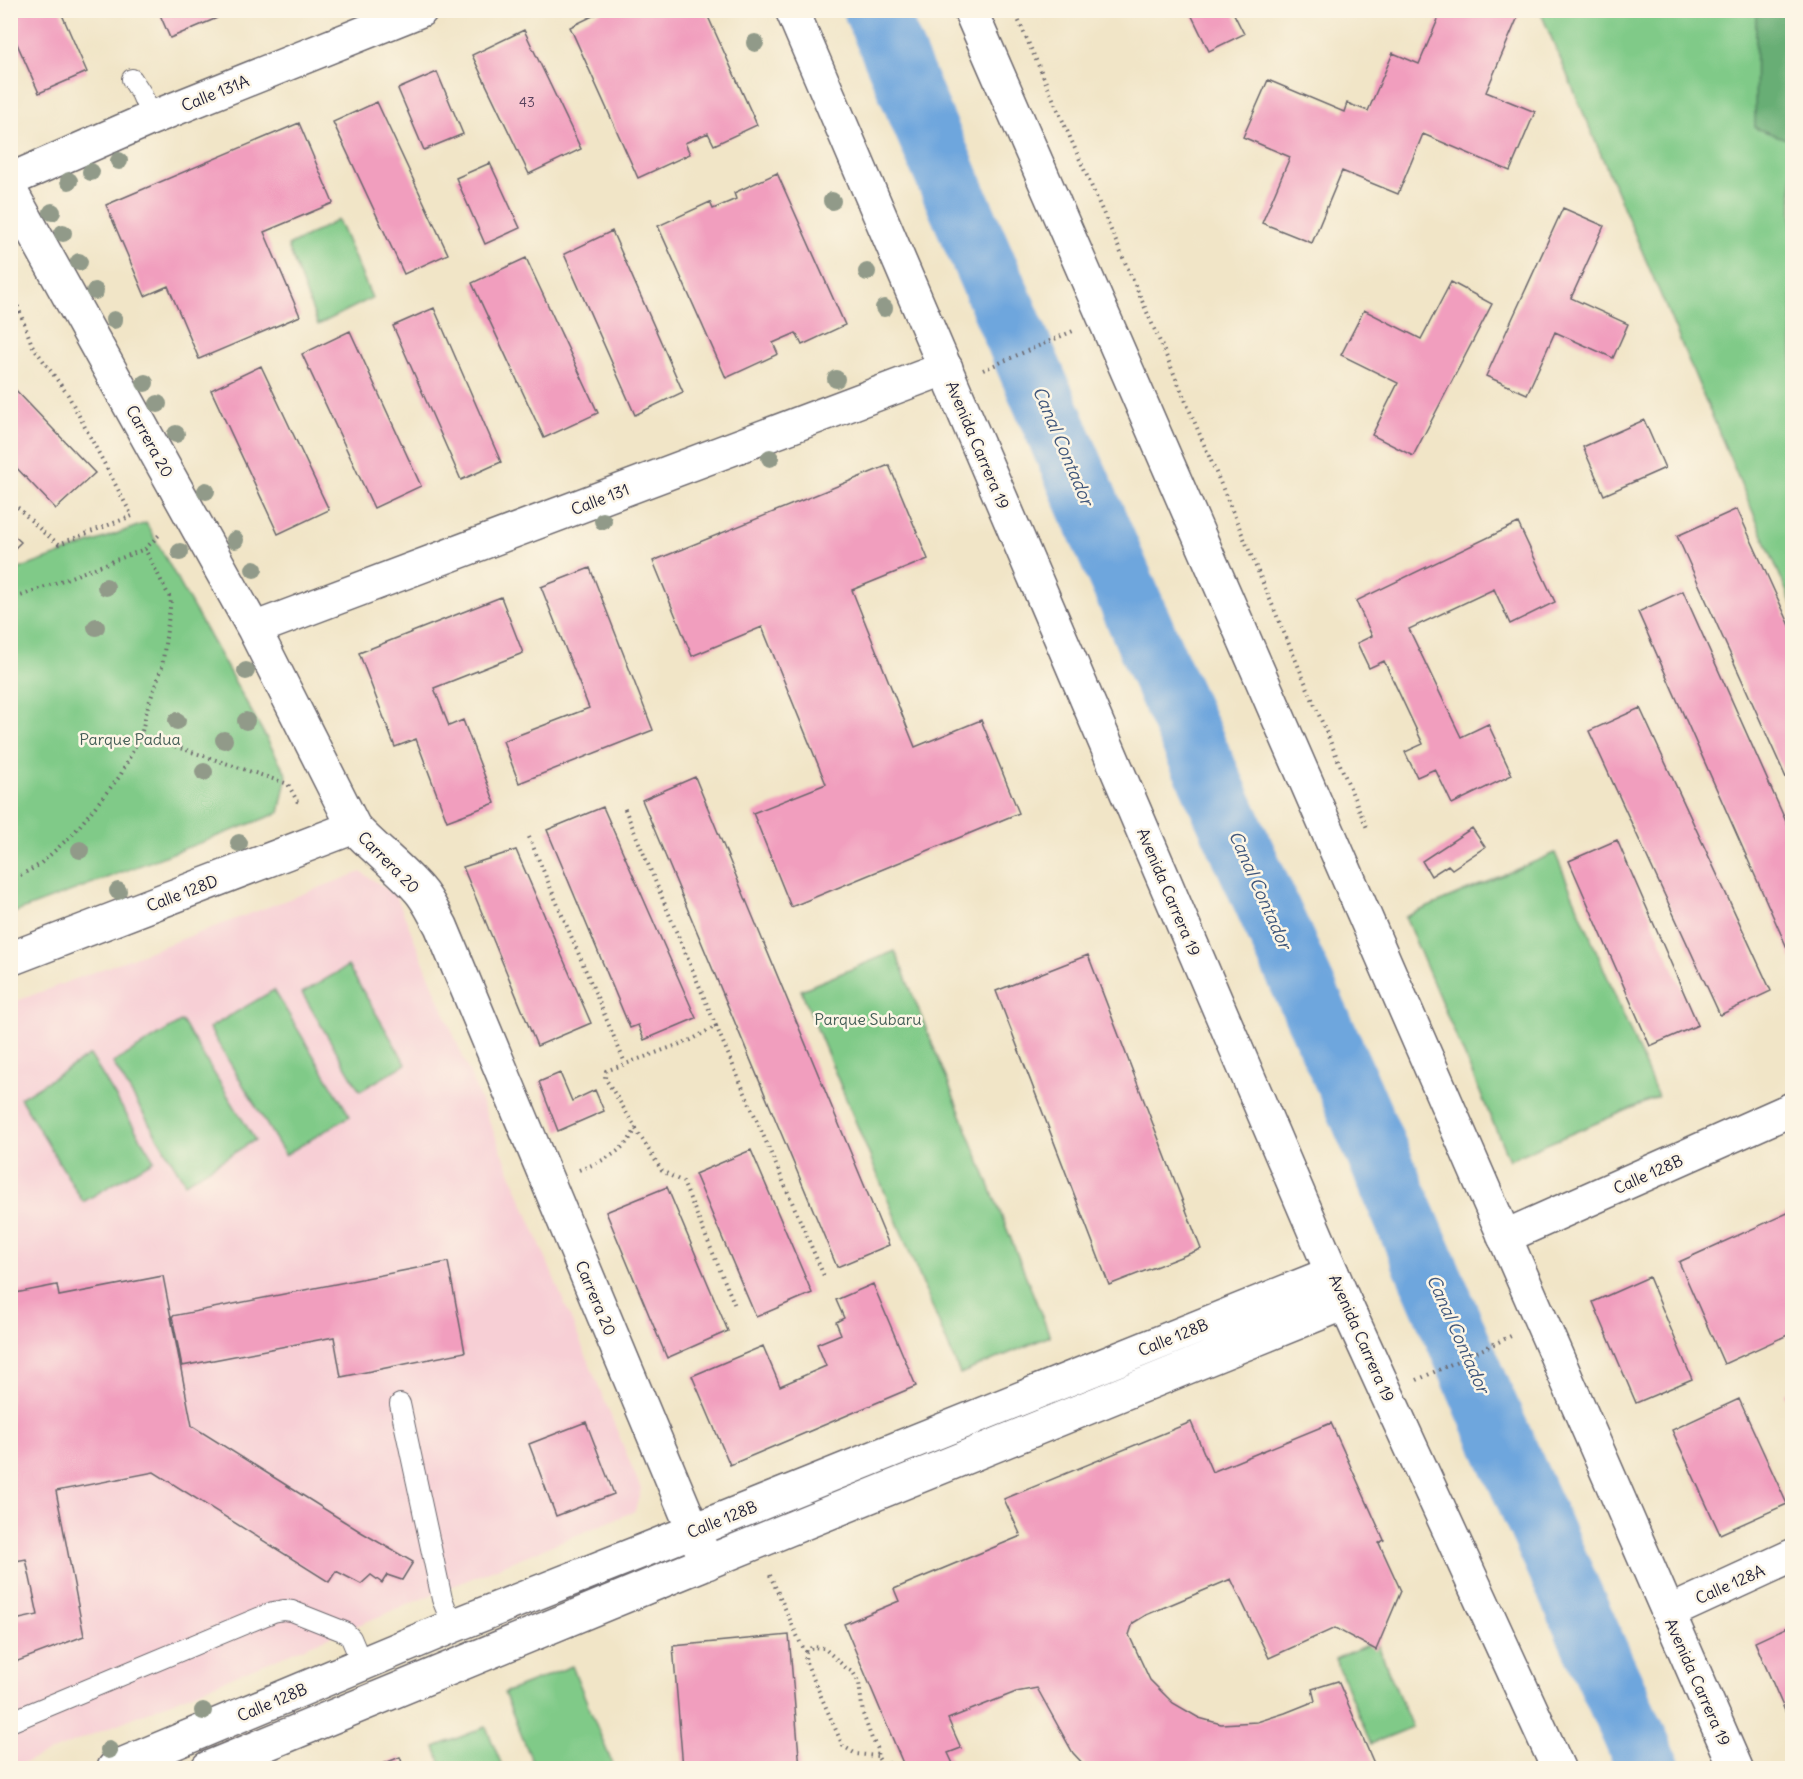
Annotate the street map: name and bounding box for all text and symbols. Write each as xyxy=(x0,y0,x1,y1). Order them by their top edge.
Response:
street label: Calle 131A xyxy=(178,70,252,116)
house number: 43 xyxy=(519,93,535,111)
street label: Avenida Carrera 19 xyxy=(942,378,1014,512)
water label: Canal Contador xyxy=(1028,383,1100,511)
street label: Carrera 20 xyxy=(122,401,178,481)
street label: Calle 131 xyxy=(568,479,632,519)
park label: Parque Padua xyxy=(79,729,181,749)
street label: Avenida Carrera 19 xyxy=(1133,825,1205,959)
street label: Carrera 20 xyxy=(354,827,424,897)
water label: Canal Contador xyxy=(1224,827,1298,955)
street label: Calle 128D xyxy=(143,870,221,916)
park label: Parque Subaru xyxy=(814,1009,922,1029)
street label: Calle 128B xyxy=(1610,1150,1686,1198)
street label: Carrera 20 xyxy=(571,1258,621,1338)
street label: Avenida Carrera 19 xyxy=(1325,1271,1399,1405)
water label: Canal Contador xyxy=(1422,1271,1496,1399)
street label: Calle 128B xyxy=(1135,1314,1211,1360)
street label: Calle 128B xyxy=(684,1496,760,1542)
street label: Calle 128A xyxy=(1692,1560,1768,1608)
street label: Avenida Carrera 19 xyxy=(1661,1615,1735,1749)
street label: Calle 128B xyxy=(234,1678,310,1726)

